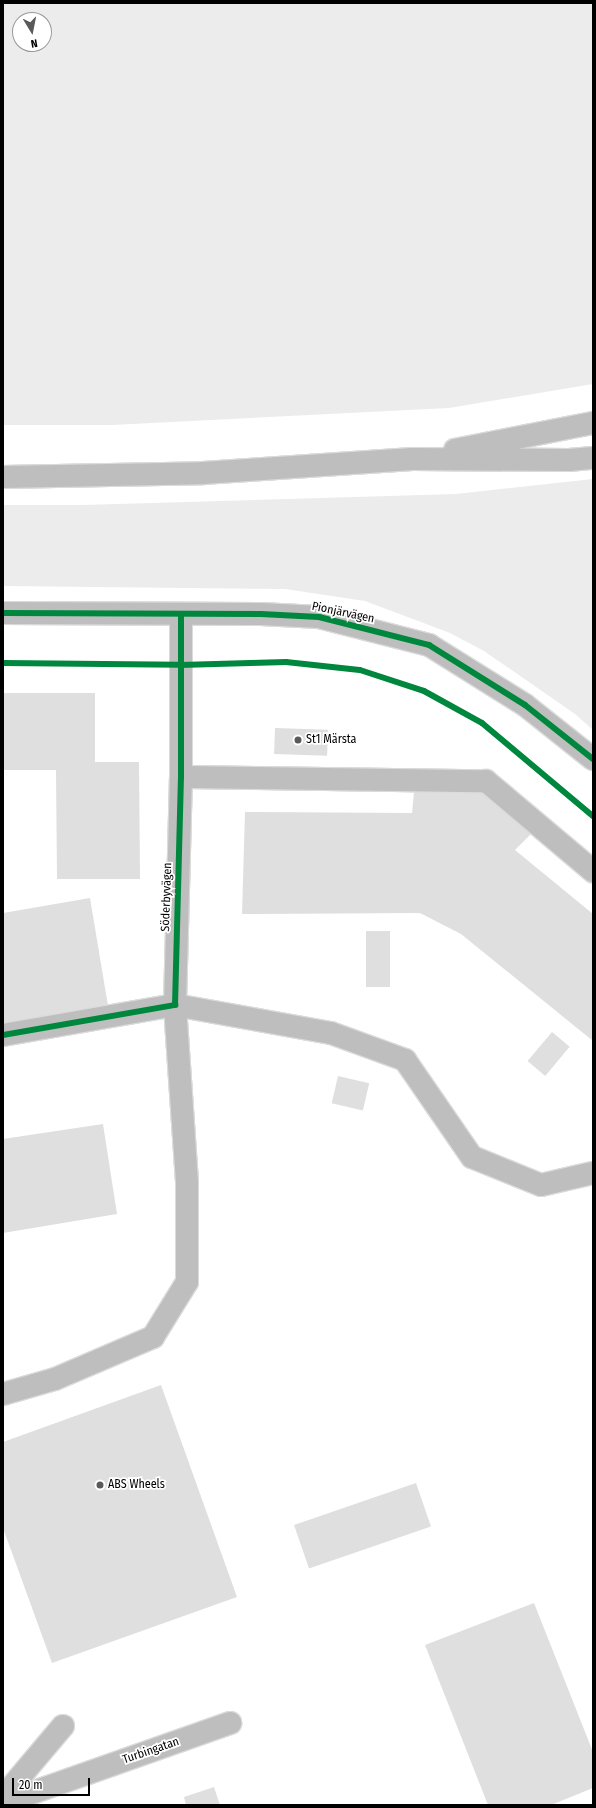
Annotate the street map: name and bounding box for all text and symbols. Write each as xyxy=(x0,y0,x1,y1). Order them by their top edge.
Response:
north arrow xyxy=(12,12,52,52)
text: N xyxy=(30,36,38,50)
street label: Pionjärvägen xyxy=(310,599,376,627)
place label: St1 Märsta xyxy=(306,733,356,747)
marker: St1 Märsta xyxy=(293,735,303,745)
street label: Söderbyvägen xyxy=(159,862,175,932)
place label: ABS Wheels xyxy=(108,1478,165,1492)
marker: ABS Wheels xyxy=(95,1480,105,1490)
street label: Turbingatan xyxy=(121,1735,181,1767)
scale bar xyxy=(14,1770,92,1796)
text: 20 m xyxy=(19,1778,43,1792)

